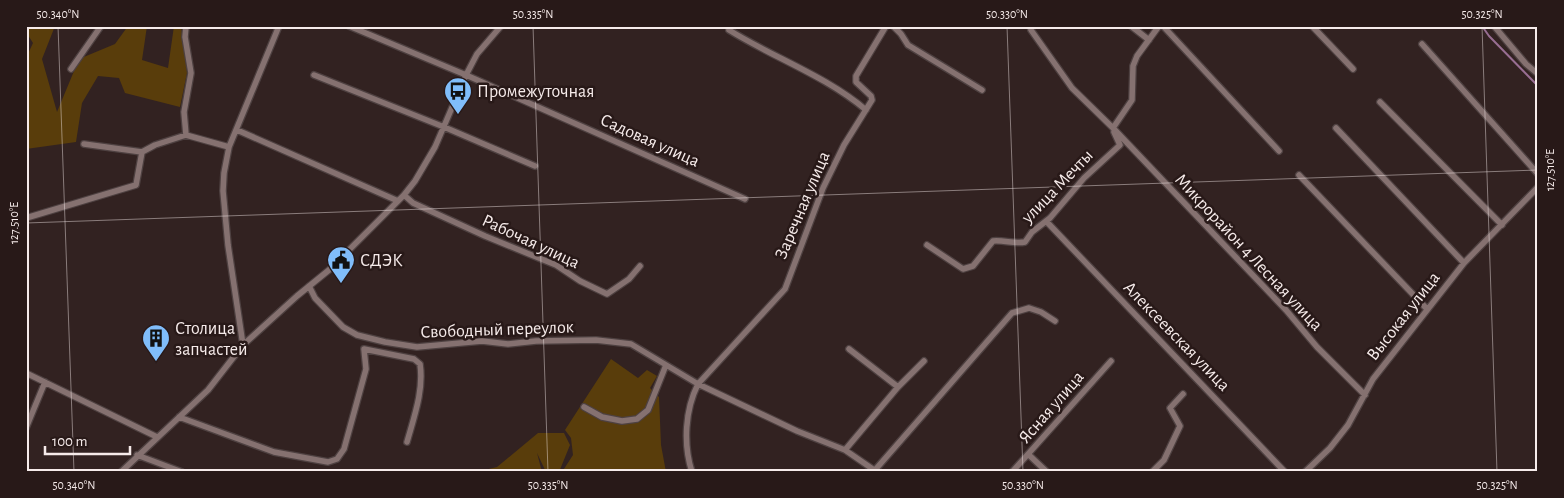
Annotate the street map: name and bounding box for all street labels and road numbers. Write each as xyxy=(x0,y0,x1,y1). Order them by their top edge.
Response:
street label: Садовая улица xyxy=(597,111,702,171)
street label: улица Мечты xyxy=(1018,147,1097,228)
street label: Заречная улица xyxy=(772,149,834,262)
street label: Микрорайон 4 Лесная улица xyxy=(1171,171,1325,335)
street label: Рабочая улица xyxy=(479,211,583,272)
street label: Высокая улица xyxy=(1364,269,1444,364)
street label: Алексеевская улица xyxy=(1120,278,1233,395)
street label: Свободный переулок xyxy=(420,317,575,342)
street label: Ясная улица xyxy=(1016,368,1088,447)

